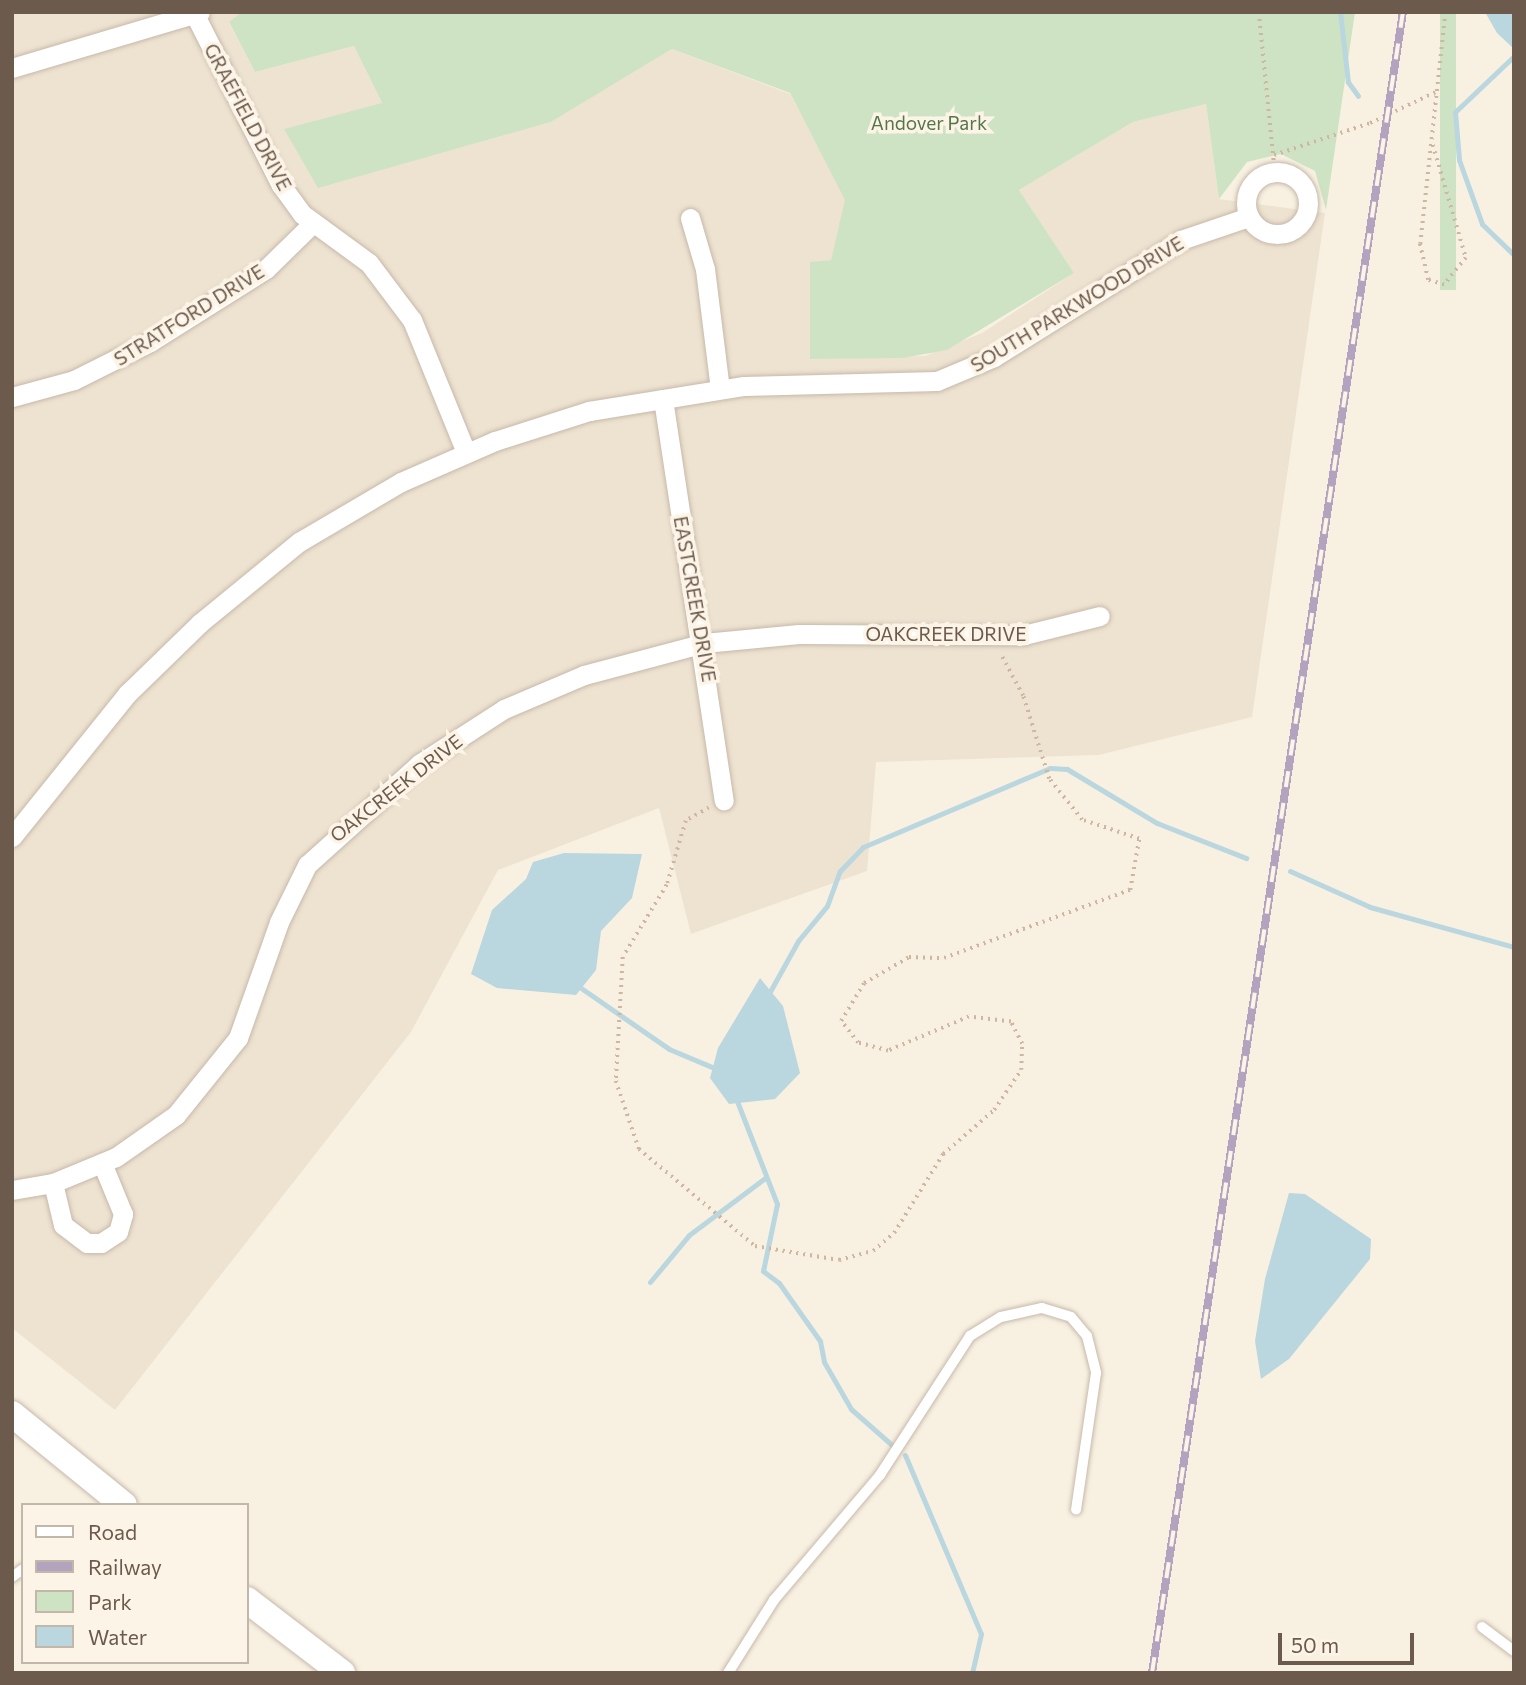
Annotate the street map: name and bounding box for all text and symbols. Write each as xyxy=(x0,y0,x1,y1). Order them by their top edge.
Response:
street label: GRAEFIELD DRIVE xyxy=(200,40,296,194)
park label: Andover Park xyxy=(871,112,987,134)
street label: SOUTH PARKWOOD DRIVE xyxy=(967,231,1187,377)
street label: STRATFORD DRIVE xyxy=(110,260,268,370)
street label: EASTCREEK DRIVE xyxy=(669,514,721,684)
street label: OAKCREEK DRIVE xyxy=(865,623,1027,645)
street label: OAKCREEK DRIVE xyxy=(325,729,467,847)
legend xyxy=(21,1503,248,1664)
text: Road xyxy=(88,1519,137,1544)
text: Railway xyxy=(88,1554,162,1579)
text: Park xyxy=(88,1589,132,1614)
scale bar xyxy=(1281,1618,1418,1662)
text: Water xyxy=(88,1624,147,1649)
text: 50 m xyxy=(1291,1632,1339,1657)

